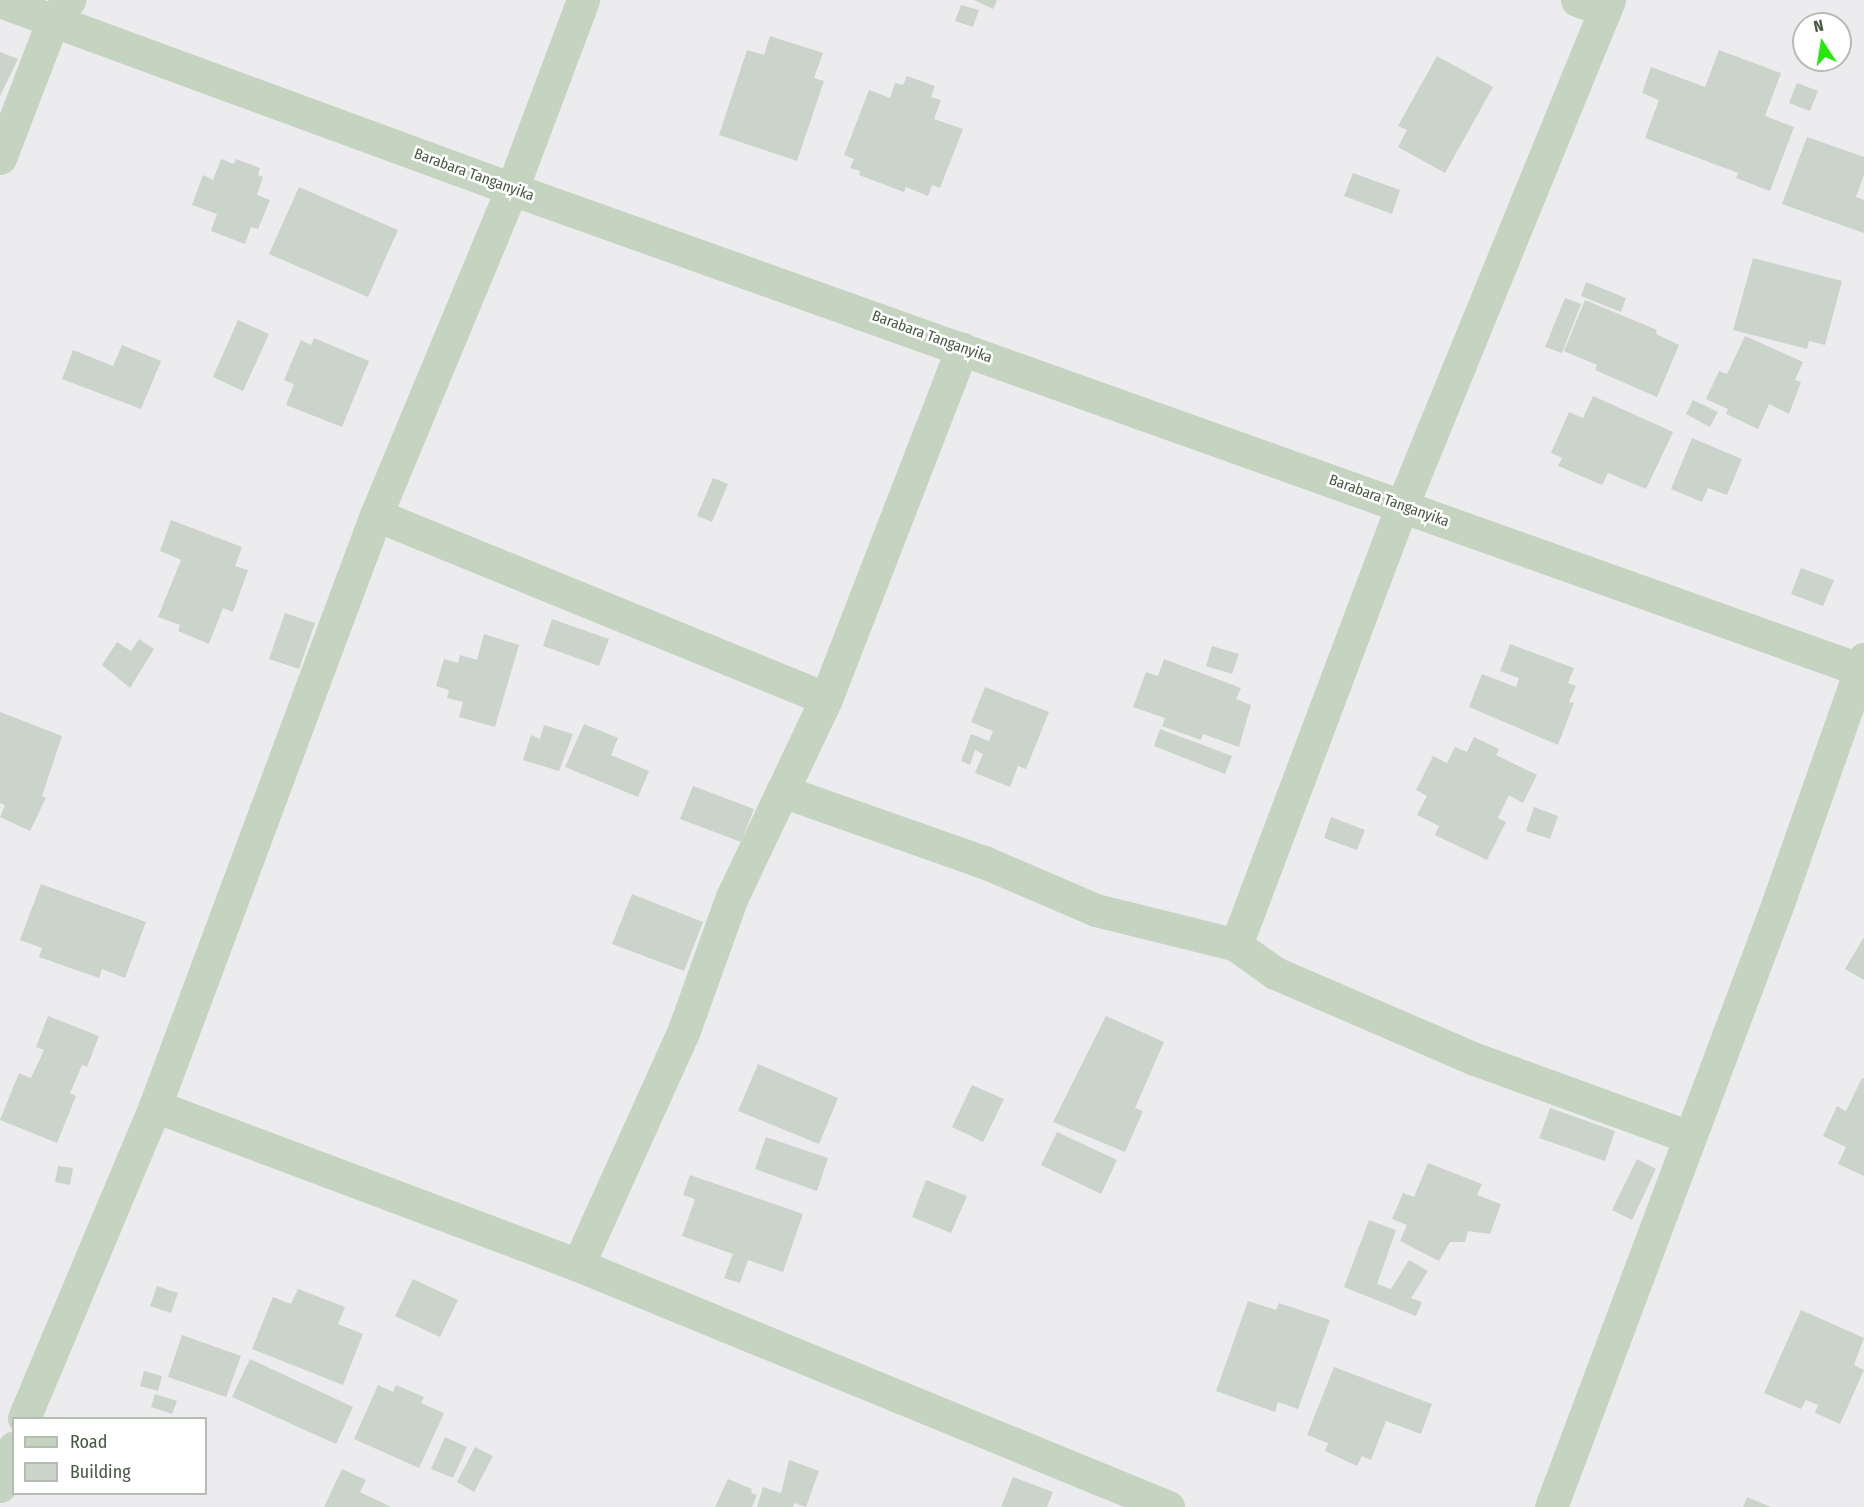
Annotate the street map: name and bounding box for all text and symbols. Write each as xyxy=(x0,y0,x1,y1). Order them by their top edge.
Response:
north arrow xyxy=(1792,12,1852,72)
text: N xyxy=(1812,16,1825,36)
street label: Barabara Tanganyika xyxy=(412,145,536,205)
street label: Barabara Tanganyika xyxy=(870,307,994,367)
street label: Barabara Tanganyika xyxy=(1327,471,1451,531)
legend xyxy=(12,1417,207,1495)
text: Road xyxy=(70,1431,107,1453)
text: Building xyxy=(70,1461,131,1483)

